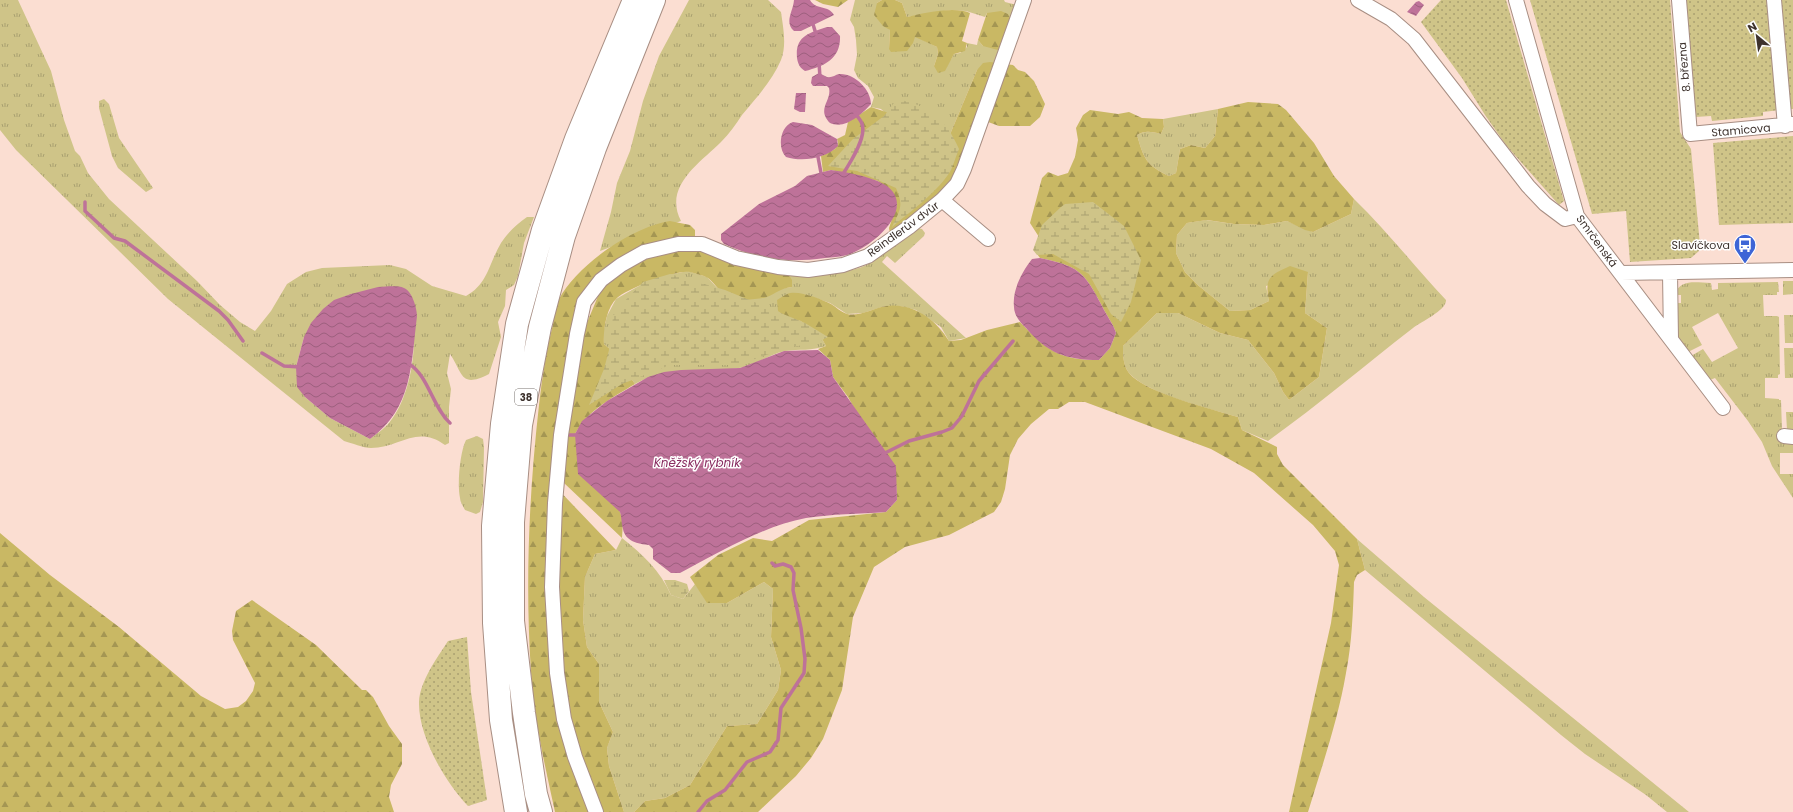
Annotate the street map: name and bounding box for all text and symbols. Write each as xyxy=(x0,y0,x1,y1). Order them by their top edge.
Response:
north arrow xyxy=(1737,16,1777,56)
text: N xyxy=(1745,18,1760,36)
street label: 8. března xyxy=(1674,41,1694,93)
street label: Stamicova xyxy=(1711,119,1771,141)
street label: Reindlerův dvůr xyxy=(864,197,942,261)
street label: Smrčenská xyxy=(1573,212,1621,270)
bus stop icon: Slavíčkova xyxy=(1732,232,1758,265)
place label: Slavíčkova xyxy=(1672,237,1730,253)
road number: 38 xyxy=(515,389,537,405)
water label: Kněžský rybník xyxy=(654,454,741,471)

